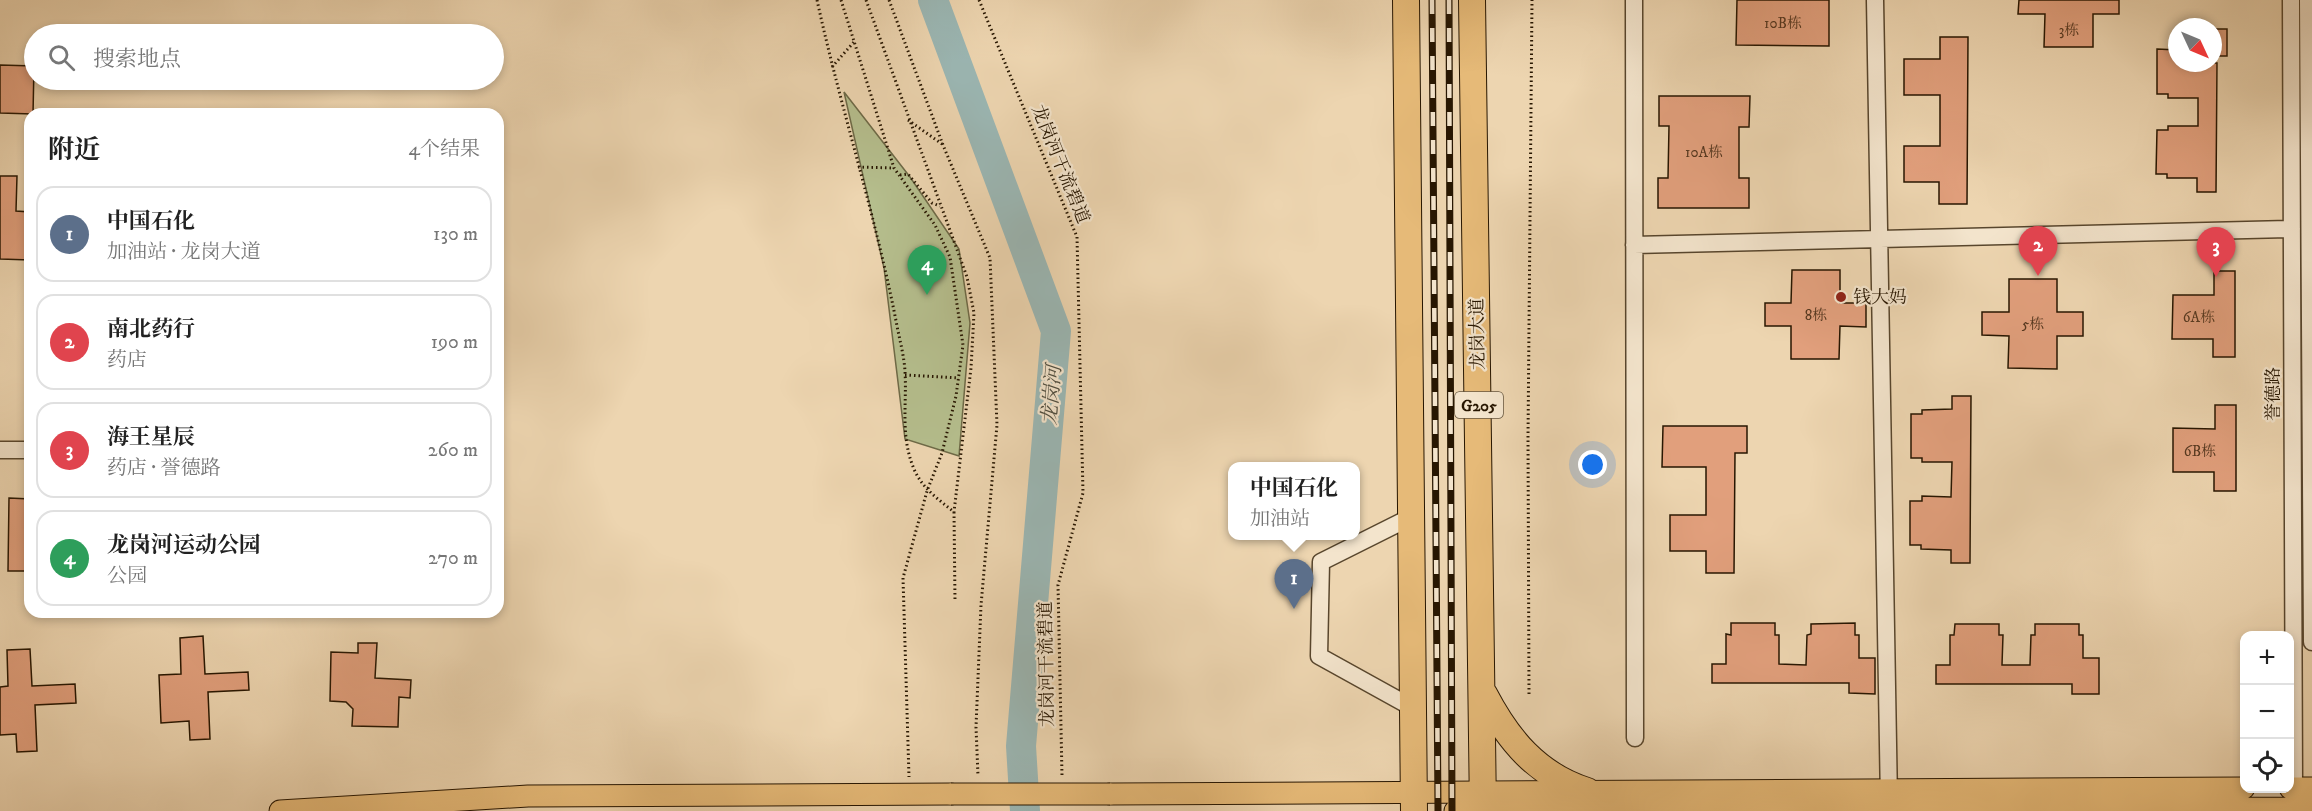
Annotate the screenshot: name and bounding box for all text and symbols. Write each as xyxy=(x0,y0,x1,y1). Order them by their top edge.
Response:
house number: 10B栋 xyxy=(1764,14,1802,33)
north arrow xyxy=(2168,18,2222,72)
house number: 3栋 xyxy=(2059,21,2079,40)
search box xyxy=(24,24,504,90)
icon: search xyxy=(45,41,78,74)
text: 搜索地点 xyxy=(93,46,181,73)
street label: 龙岗河干流碧道 xyxy=(1026,102,1094,227)
text: 附近 xyxy=(48,134,100,167)
text: 4个结果 xyxy=(408,137,480,162)
house number: 10A栋 xyxy=(1685,143,1723,162)
text: 中国石化 xyxy=(107,208,195,235)
text: 1 xyxy=(66,222,73,247)
text: 130 m xyxy=(433,222,478,247)
pin: 2 xyxy=(2018,226,2058,276)
pin: 3 xyxy=(2196,228,2236,277)
text: 加油站 · 龙岗大道 xyxy=(107,240,260,265)
pin: 4 xyxy=(908,246,946,295)
place label: 钱大妈 xyxy=(1853,287,1907,309)
marker: 钱大妈 xyxy=(1834,290,1848,304)
street label: 龙岗大道 xyxy=(1466,298,1490,370)
house number: 8栋 xyxy=(1805,306,1827,325)
house number: 6A栋 xyxy=(2183,308,2215,327)
house number: 5栋 xyxy=(2022,315,2044,334)
text: 南北药行 xyxy=(107,316,195,343)
text: 2 xyxy=(65,330,74,355)
text: 190 m xyxy=(431,330,478,355)
text: 药店 xyxy=(107,348,147,373)
water label: 龙岗河 xyxy=(1037,361,1068,426)
street label: 誉德路 xyxy=(2263,367,2285,421)
road number: G205 xyxy=(1455,392,1503,418)
text: 海王星辰 xyxy=(107,424,195,451)
text: 3 xyxy=(66,438,73,463)
text: 260 m xyxy=(428,438,478,463)
house number: 6B栋 xyxy=(2184,442,2216,461)
your location xyxy=(1578,450,1607,479)
text: 药店 · 誉德路 xyxy=(107,456,220,481)
popup xyxy=(1228,462,1360,540)
text: 中国石化 xyxy=(1250,475,1338,502)
text: 加油站 xyxy=(1250,507,1310,532)
text: 龙岗河运动公园 xyxy=(107,532,261,559)
text: 4 xyxy=(64,546,75,571)
text: 270 m xyxy=(428,546,478,571)
pin: 1 xyxy=(1274,560,1314,609)
text: 公园 xyxy=(107,564,147,589)
street label: 龙岗河干流碧道 xyxy=(1035,601,1059,727)
map controls xyxy=(2240,631,2294,793)
button: + xyxy=(2240,631,2294,685)
button: − xyxy=(2240,685,2294,739)
button: locate xyxy=(2240,739,2294,793)

